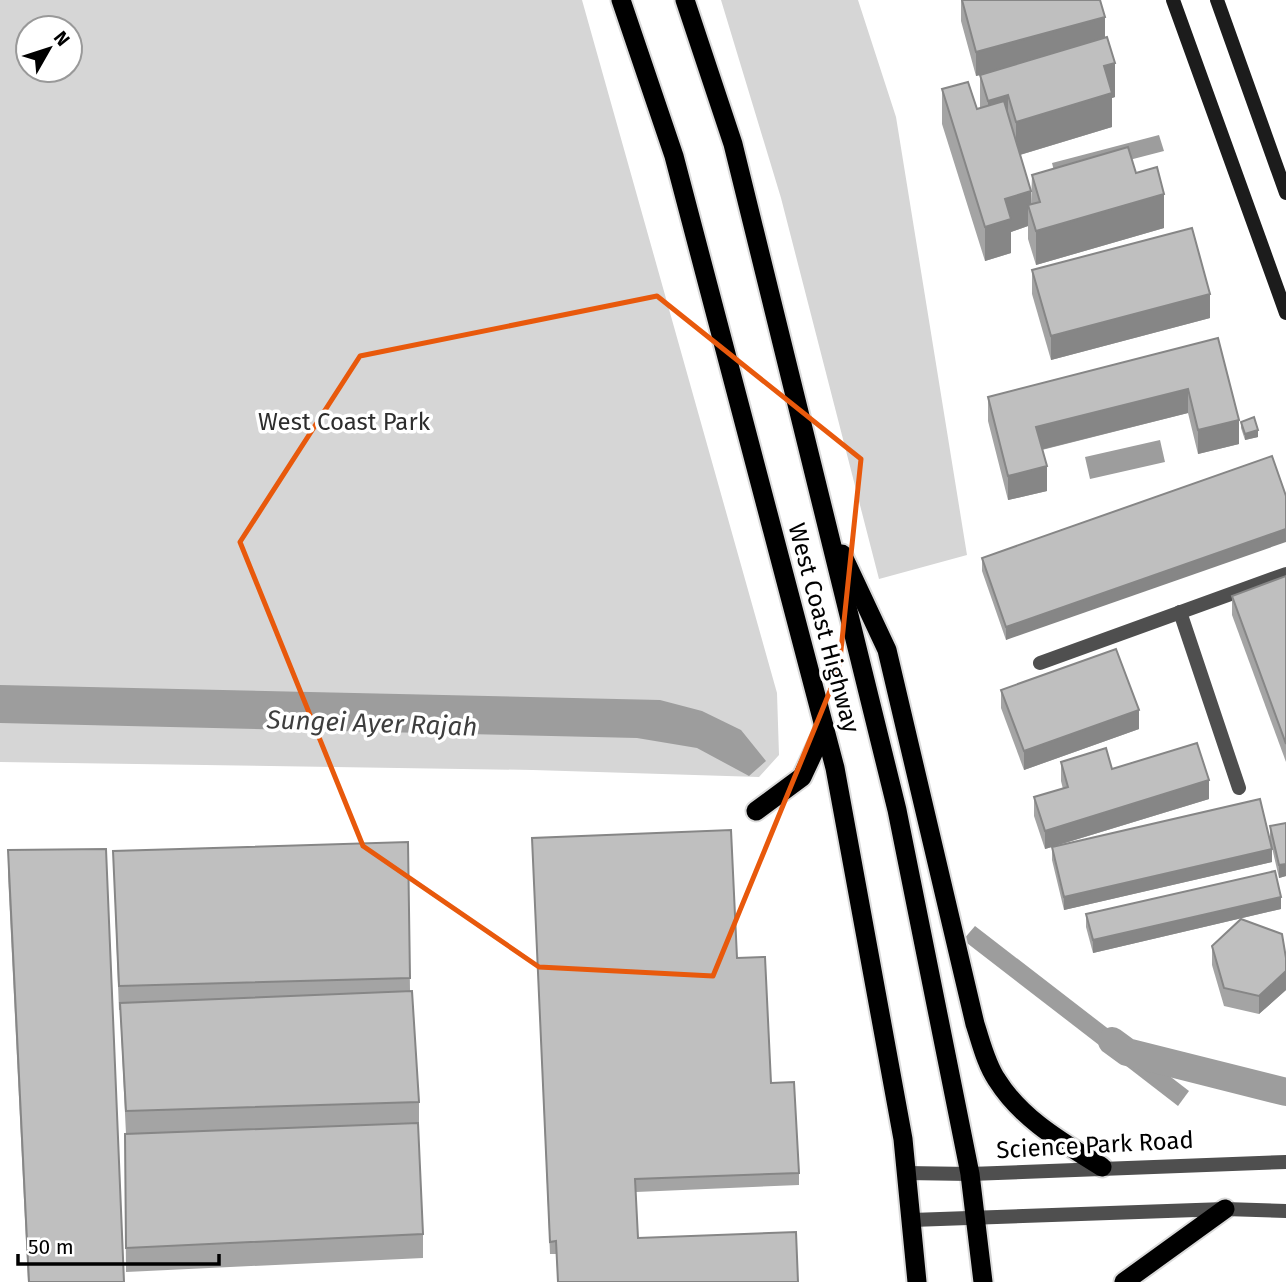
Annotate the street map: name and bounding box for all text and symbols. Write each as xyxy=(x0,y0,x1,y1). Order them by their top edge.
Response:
north arrow xyxy=(14,14,84,84)
text: N xyxy=(49,26,75,51)
park label: West Coast Park xyxy=(258,408,431,436)
street label: West Coast Highway xyxy=(783,520,865,736)
water label: Sungei Ayer Rajah xyxy=(265,704,478,743)
street label: Science Park Road xyxy=(995,1126,1195,1164)
scale bar xyxy=(18,1222,219,1266)
text: 50 m xyxy=(28,1234,74,1260)

